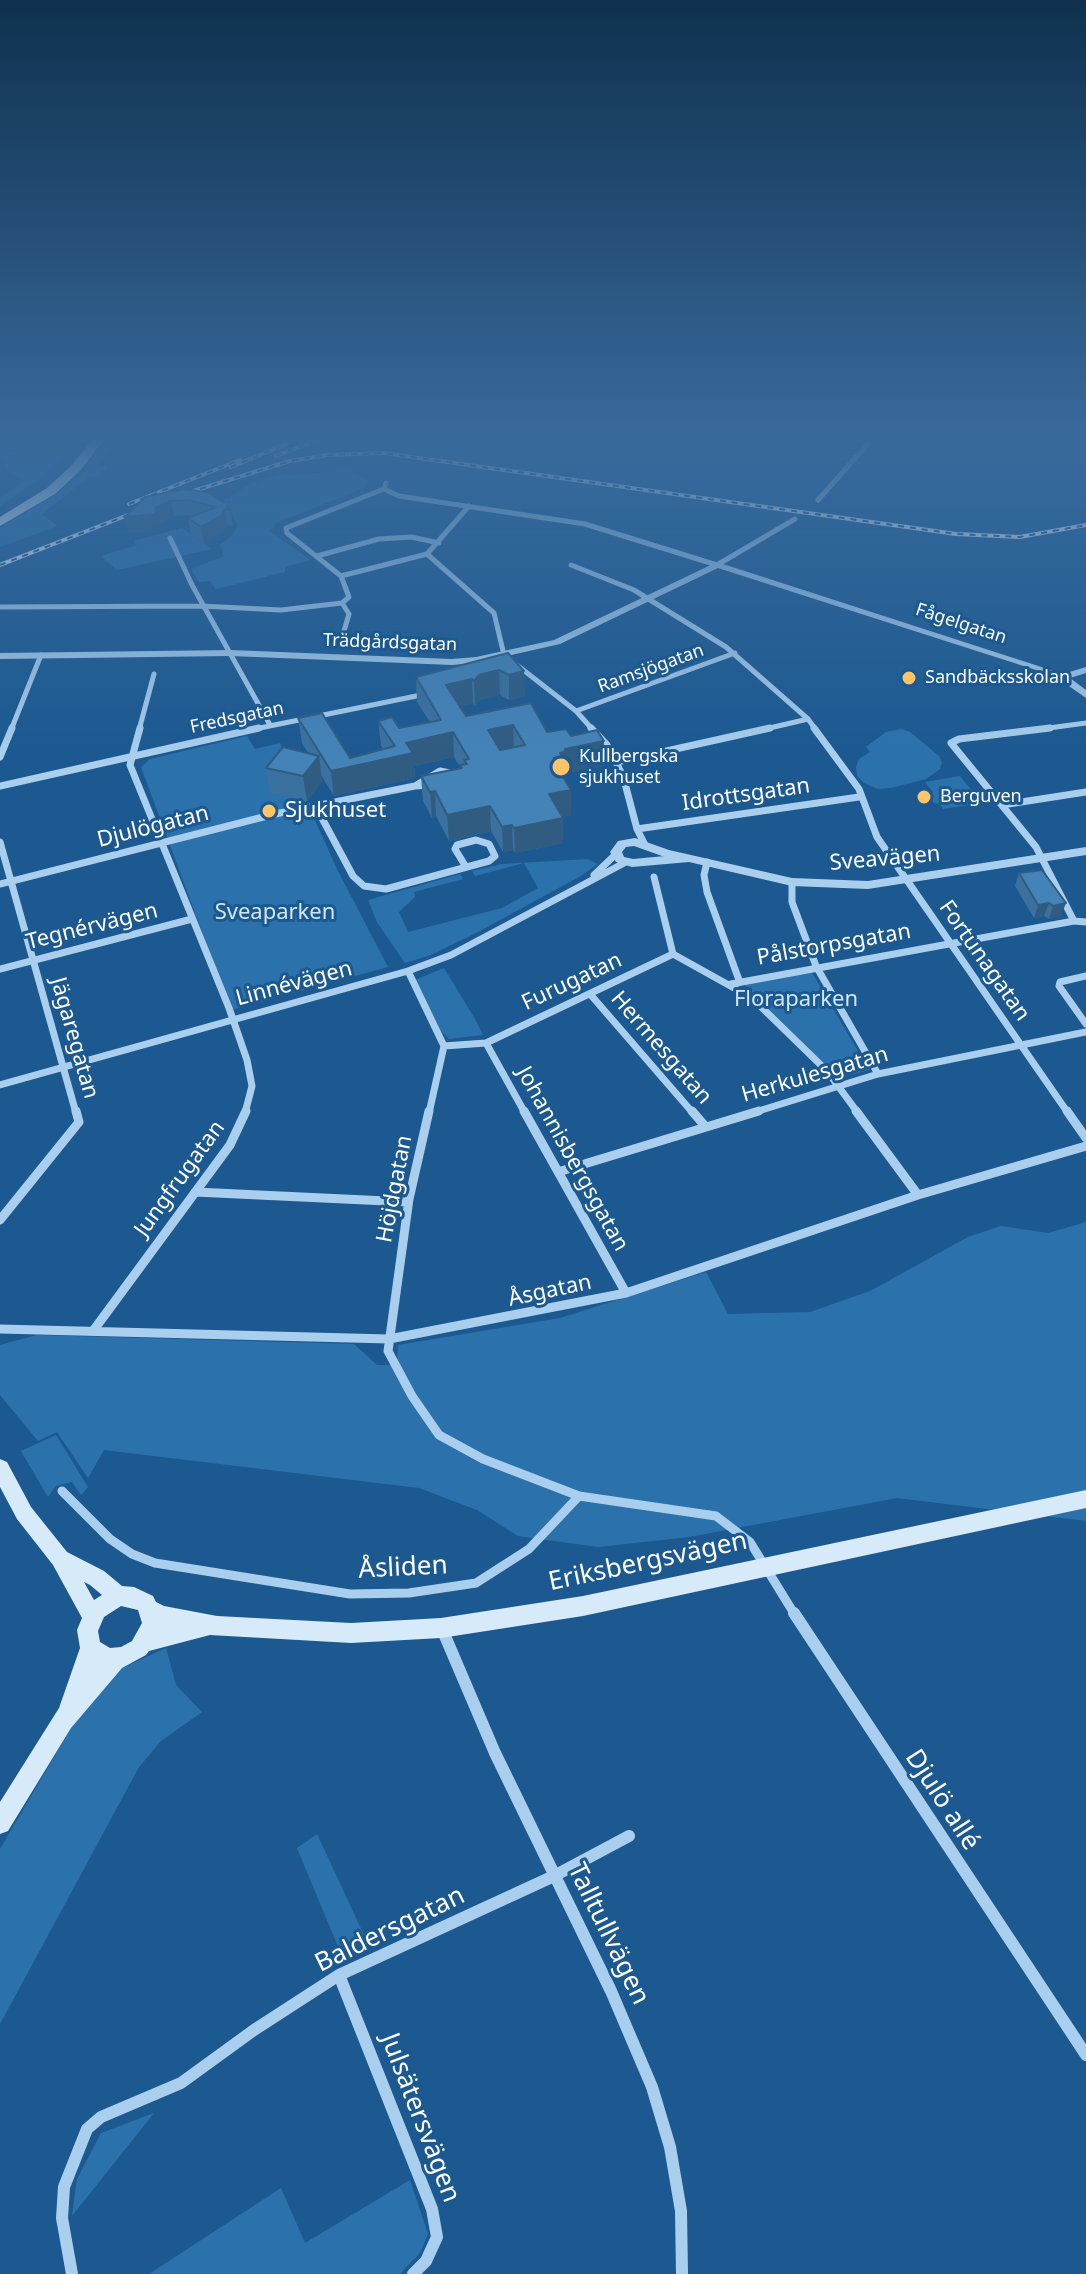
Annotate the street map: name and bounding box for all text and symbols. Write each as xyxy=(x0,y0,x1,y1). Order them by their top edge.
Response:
street label: Fågelgatan xyxy=(913,599,1009,649)
street label: Trädgårdsgatan xyxy=(323,630,457,656)
street label: Ramsjögatan xyxy=(595,640,707,698)
place label: Sandbäcksskolan xyxy=(925,667,1070,689)
marker: Sandbäcksskolan xyxy=(900,669,918,687)
street label: Fredsgatan xyxy=(188,698,286,738)
place label: Kullbergska sjukhuset xyxy=(579,746,678,788)
marker: Kullbergska sjukhuset xyxy=(550,756,572,778)
street label: Idrottsgatan xyxy=(680,773,812,817)
place label: Berguven xyxy=(940,786,1022,808)
marker: Berguven xyxy=(915,788,933,806)
place label: Sjukhuset xyxy=(285,798,386,824)
street label: Djulögatan xyxy=(94,800,212,854)
marker: Sjukhuset xyxy=(260,802,278,820)
street label: Sveavägen xyxy=(829,841,941,877)
street label: Fortunagatan xyxy=(933,896,1035,1026)
street label: Tegnérvägen xyxy=(23,898,161,956)
park label: Sveaparken xyxy=(215,900,335,926)
street label: Pålstorpsgatan xyxy=(755,918,913,972)
street label: Furugatan xyxy=(518,947,626,1017)
street label: Linnévägen xyxy=(233,956,355,1012)
street label: Jägaregatan xyxy=(44,974,104,1102)
street label: Hermesgatan xyxy=(605,986,717,1110)
park label: Floraparken xyxy=(734,987,858,1013)
street label: Herkulesgatan xyxy=(739,1041,891,1109)
street label: Johannisbergsgatan xyxy=(510,1062,634,1256)
street label: Jungfrugatan xyxy=(129,1116,231,1242)
street label: Höjdgatan xyxy=(372,1133,418,1245)
street label: Åsgatan xyxy=(506,1269,594,1313)
street label: Eriksbergsvägen xyxy=(546,1526,750,1598)
street label: Åsliden xyxy=(358,1550,448,1586)
street label: Djulö allé xyxy=(898,1744,986,1856)
street label: Talltullvägen xyxy=(560,1858,656,2010)
street label: Baldersgatan xyxy=(310,1880,470,1980)
street label: Julsätersvägen xyxy=(373,2029,467,2207)

